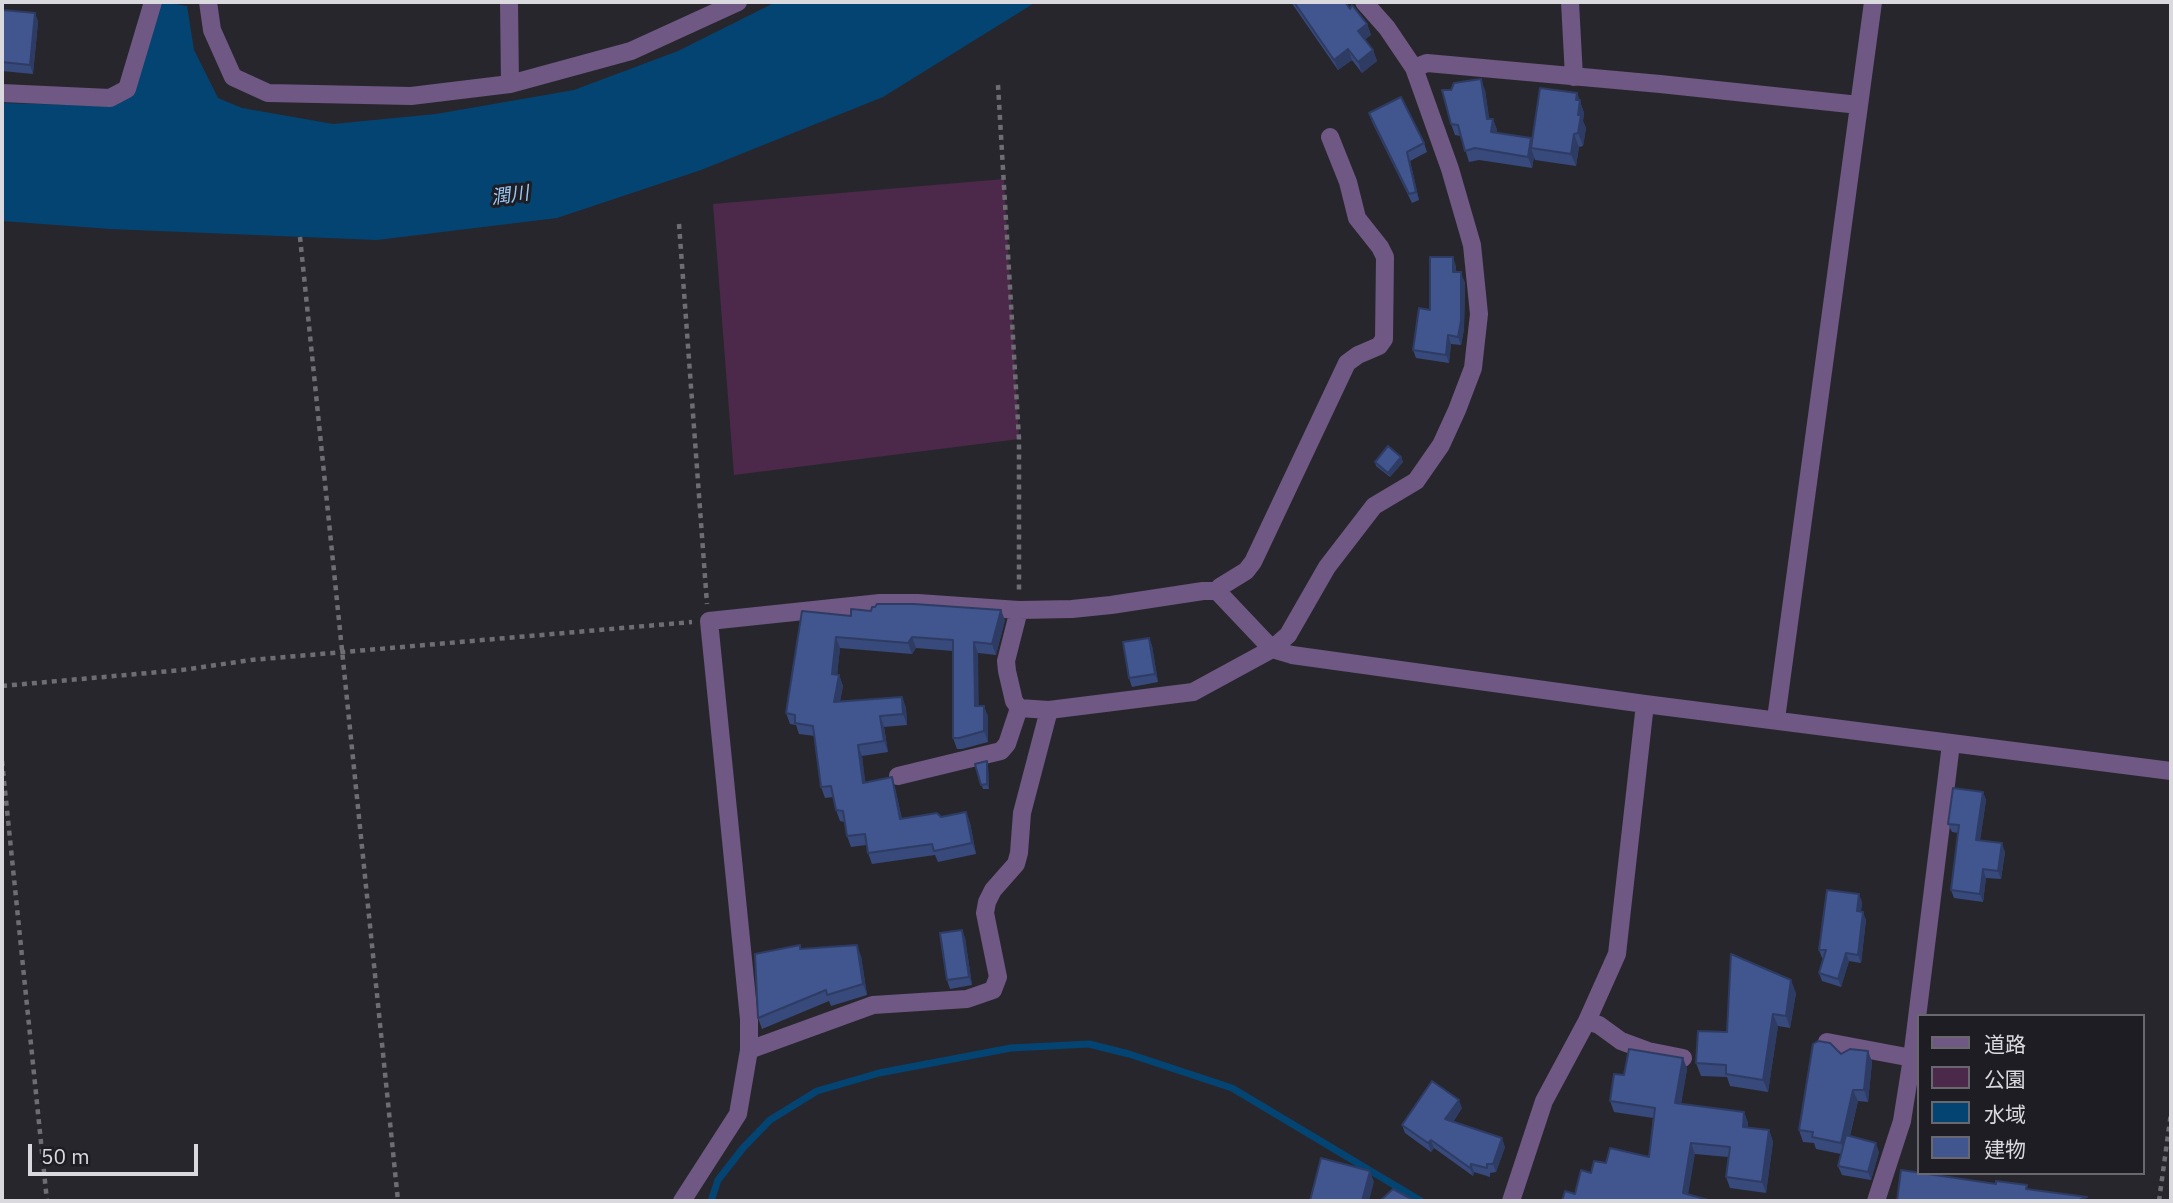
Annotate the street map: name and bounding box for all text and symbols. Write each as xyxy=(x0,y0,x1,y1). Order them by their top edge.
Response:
water label: 潤川 xyxy=(490,182,530,210)
legend xyxy=(1918,1014,2145,1175)
text: 道路 xyxy=(1984,1030,2026,1058)
text: 公園 xyxy=(1984,1065,2026,1093)
text: 水域 xyxy=(1984,1100,2026,1128)
scale bar xyxy=(32,1130,201,1174)
text: 建物 xyxy=(1984,1135,2026,1163)
text: 50 m xyxy=(41,1142,90,1170)

